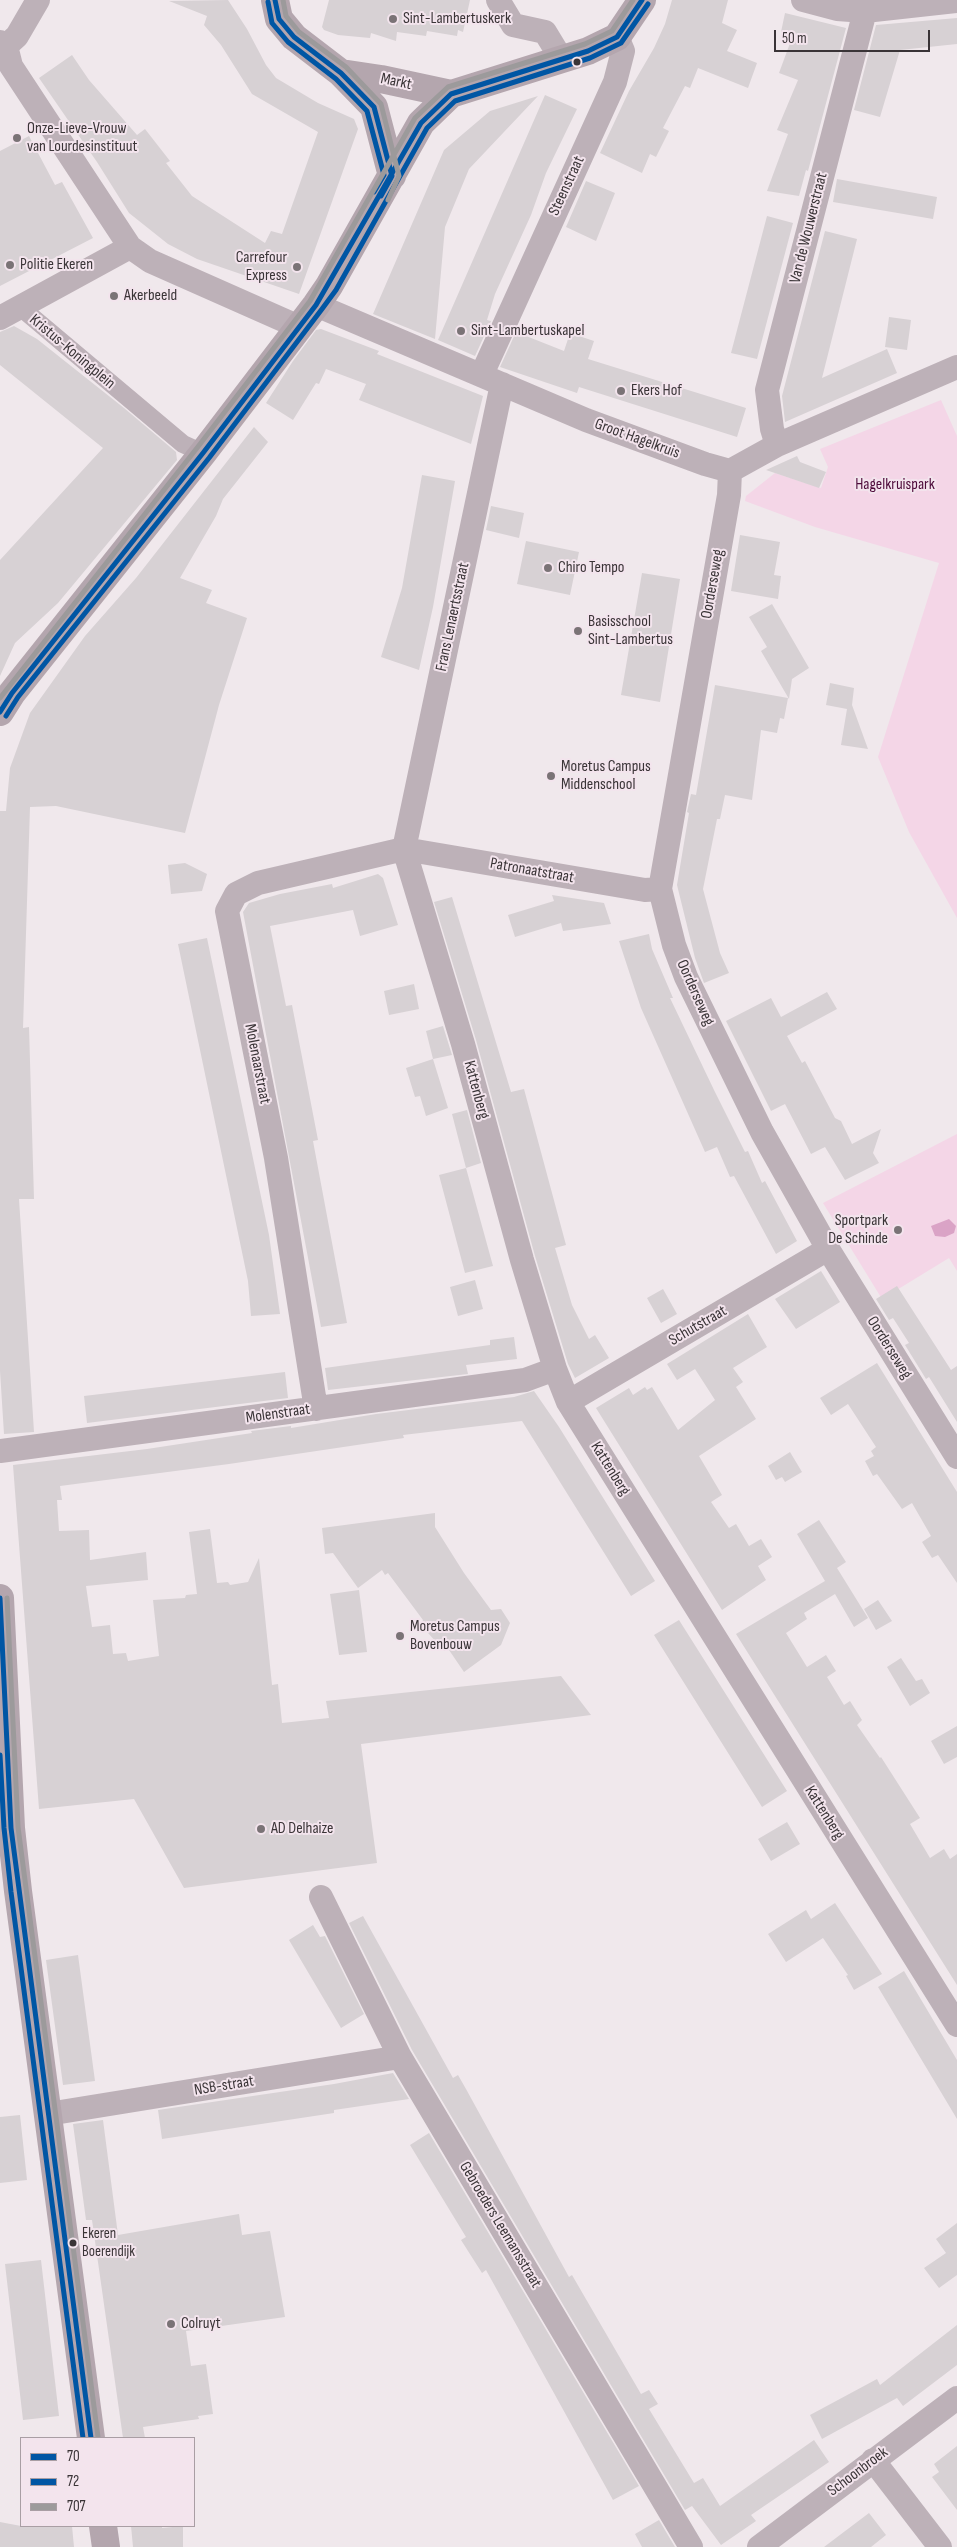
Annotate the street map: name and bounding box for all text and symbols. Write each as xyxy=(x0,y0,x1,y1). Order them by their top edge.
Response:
place label: Sint-Lambertuskerk xyxy=(403,9,511,29)
marker: Sint-Lambertuskerk xyxy=(387,13,399,25)
scale bar xyxy=(777,20,933,52)
text: 50 m xyxy=(782,29,807,48)
unlabelled marker xyxy=(572,57,582,67)
street label: Markt xyxy=(379,69,413,95)
place label: Onze-Lieve-Vrouw van Lourdesinstituut xyxy=(27,119,137,157)
marker: Onze-Lieve-Vrouw van Lourdesinstituut xyxy=(11,132,23,144)
street label: Steenstraat xyxy=(545,153,589,219)
street label: Van de Wouwerstraat xyxy=(786,171,832,285)
place label: Carrefour Express xyxy=(236,248,287,286)
place label: Politie Ekeren xyxy=(20,255,93,275)
marker: Politie Ekeren xyxy=(4,259,16,271)
marker: Carrefour Express xyxy=(291,261,303,273)
place label: Akerbeeld xyxy=(124,286,177,306)
marker: Akerbeeld xyxy=(108,290,120,302)
street label: Kristus-Koningplein xyxy=(25,311,119,393)
place label: Sint-Lambertuskapel xyxy=(471,321,584,341)
marker: Sint-Lambertuskapel xyxy=(455,325,467,337)
place label: Ekers Hof xyxy=(631,381,682,401)
marker: Ekers Hof xyxy=(615,385,627,397)
street label: Groot Hagelkruis xyxy=(592,415,682,463)
park label: Hagelkruispark xyxy=(855,475,935,495)
street label: Oorderseweg xyxy=(697,548,729,620)
place label: Chiro Tempo xyxy=(558,558,625,578)
street label: Frans Lenaertsstraat xyxy=(432,561,474,673)
marker: Chiro Tempo xyxy=(542,562,554,574)
place label: Basisschool Sint-Lambertus xyxy=(588,612,673,650)
marker: Basisschool Sint-Lambertus xyxy=(572,625,584,637)
place label: Moretus Campus Middenschool xyxy=(561,757,651,795)
marker: Moretus Campus Middenschool xyxy=(545,770,557,782)
street label: Patronaatstraat xyxy=(489,854,575,888)
street label: Oorderseweg xyxy=(672,957,718,1029)
street label: Molenaarstraat xyxy=(240,1022,274,1106)
street label: Kattenberg xyxy=(459,1059,493,1121)
place label: Sportpark De Schinde xyxy=(828,1211,888,1249)
marker: Sportpark De Schinde xyxy=(892,1224,904,1236)
street label: Schutstraat xyxy=(666,1302,730,1350)
street label: Oorderseweg xyxy=(862,1313,916,1383)
street label: Molenstraat xyxy=(245,1400,311,1428)
street label: Kattenberg xyxy=(586,1439,634,1499)
place label: Moretus Campus Bovenbouw xyxy=(410,1617,500,1655)
marker: Moretus Campus Bovenbouw xyxy=(394,1630,406,1642)
street label: Kattenberg xyxy=(800,1783,848,1843)
place label: AD Delhaize xyxy=(271,1819,333,1839)
marker: AD Delhaize xyxy=(255,1823,267,1835)
street label: NSB-straat xyxy=(193,2072,255,2100)
street label: Gebroeders Leemansstraat xyxy=(455,2158,545,2292)
place label: Ekeren Boerendijk xyxy=(82,2225,135,2260)
marker: Ekeren Boerendijk xyxy=(68,2238,78,2248)
place label: Colruyt xyxy=(181,2314,221,2334)
marker: Colruyt xyxy=(165,2318,177,2330)
legend xyxy=(20,2437,195,2527)
street label: Schoonbroek xyxy=(824,2443,892,2501)
text: 70 xyxy=(67,2447,80,2466)
text: 72 xyxy=(67,2472,79,2491)
text: 707 xyxy=(67,2497,86,2516)

